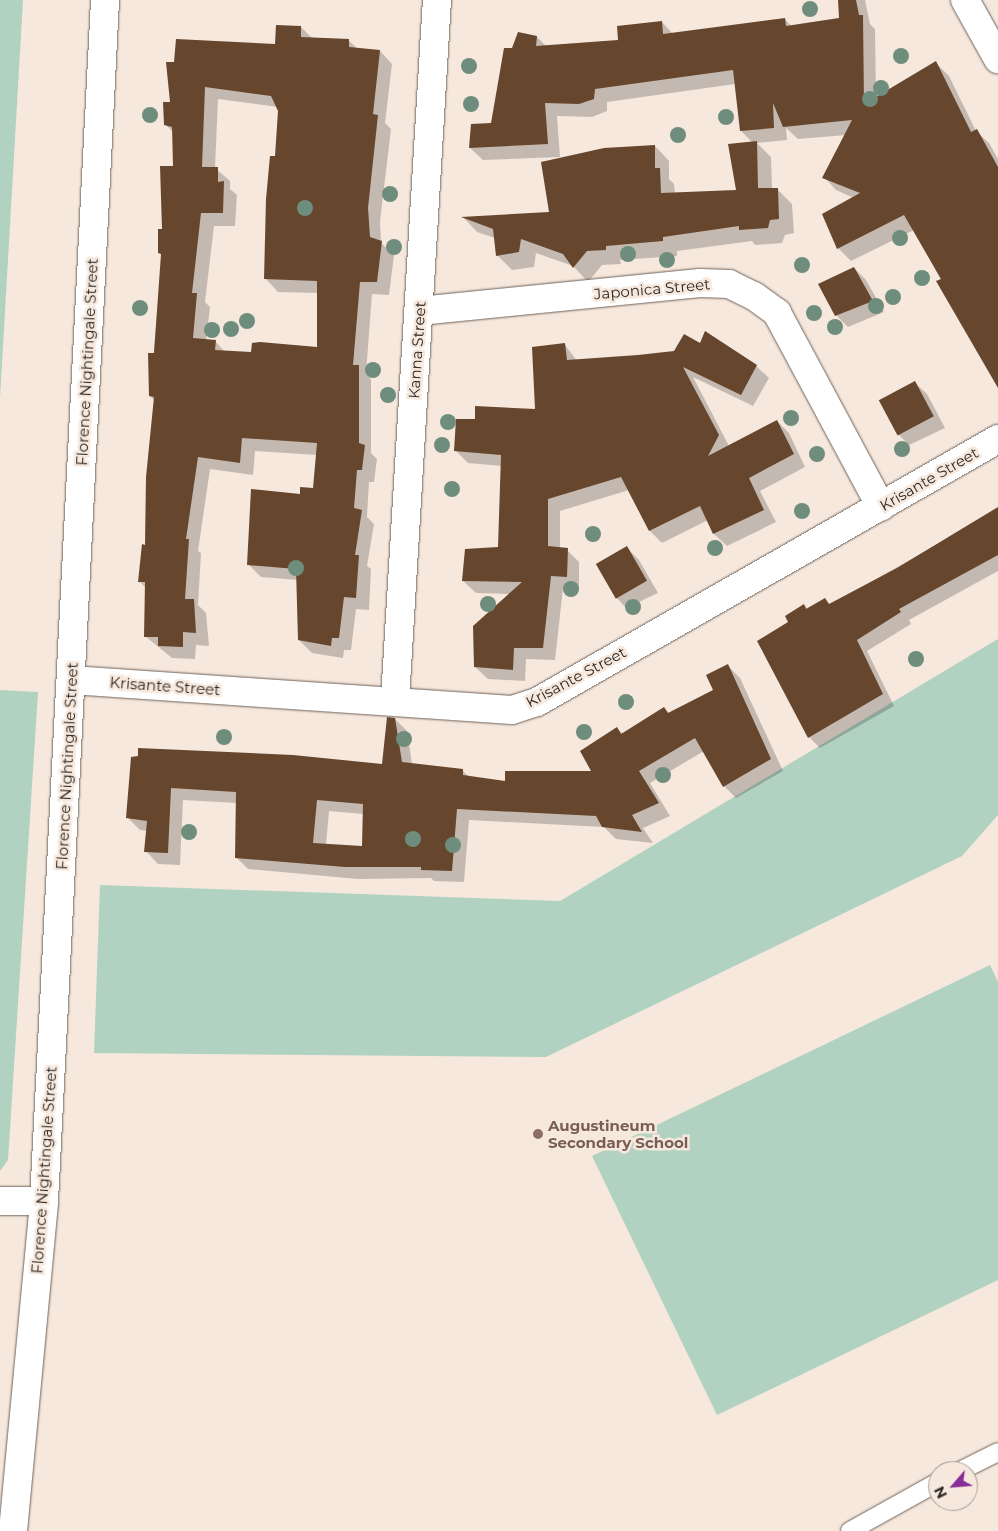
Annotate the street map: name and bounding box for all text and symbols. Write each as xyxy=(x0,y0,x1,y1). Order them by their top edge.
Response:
street label: Florence Nightingale Street xyxy=(73,258,101,466)
street label: Japonica Street xyxy=(593,275,711,303)
street label: Kanna Street xyxy=(405,301,429,399)
street label: Krisante Street xyxy=(876,443,982,515)
street label: Krisante Street xyxy=(523,643,629,711)
street label: Florence Nightingale Street xyxy=(53,662,81,870)
street label: Krisante Street xyxy=(109,673,221,699)
street label: Florence Nightingale Street xyxy=(28,1066,60,1274)
place label: Augustineum Secondary School xyxy=(548,1116,688,1151)
marker: Augustineum Secondary School xyxy=(532,1128,544,1140)
north arrow xyxy=(928,1461,978,1511)
text: N xyxy=(930,1483,951,1501)

